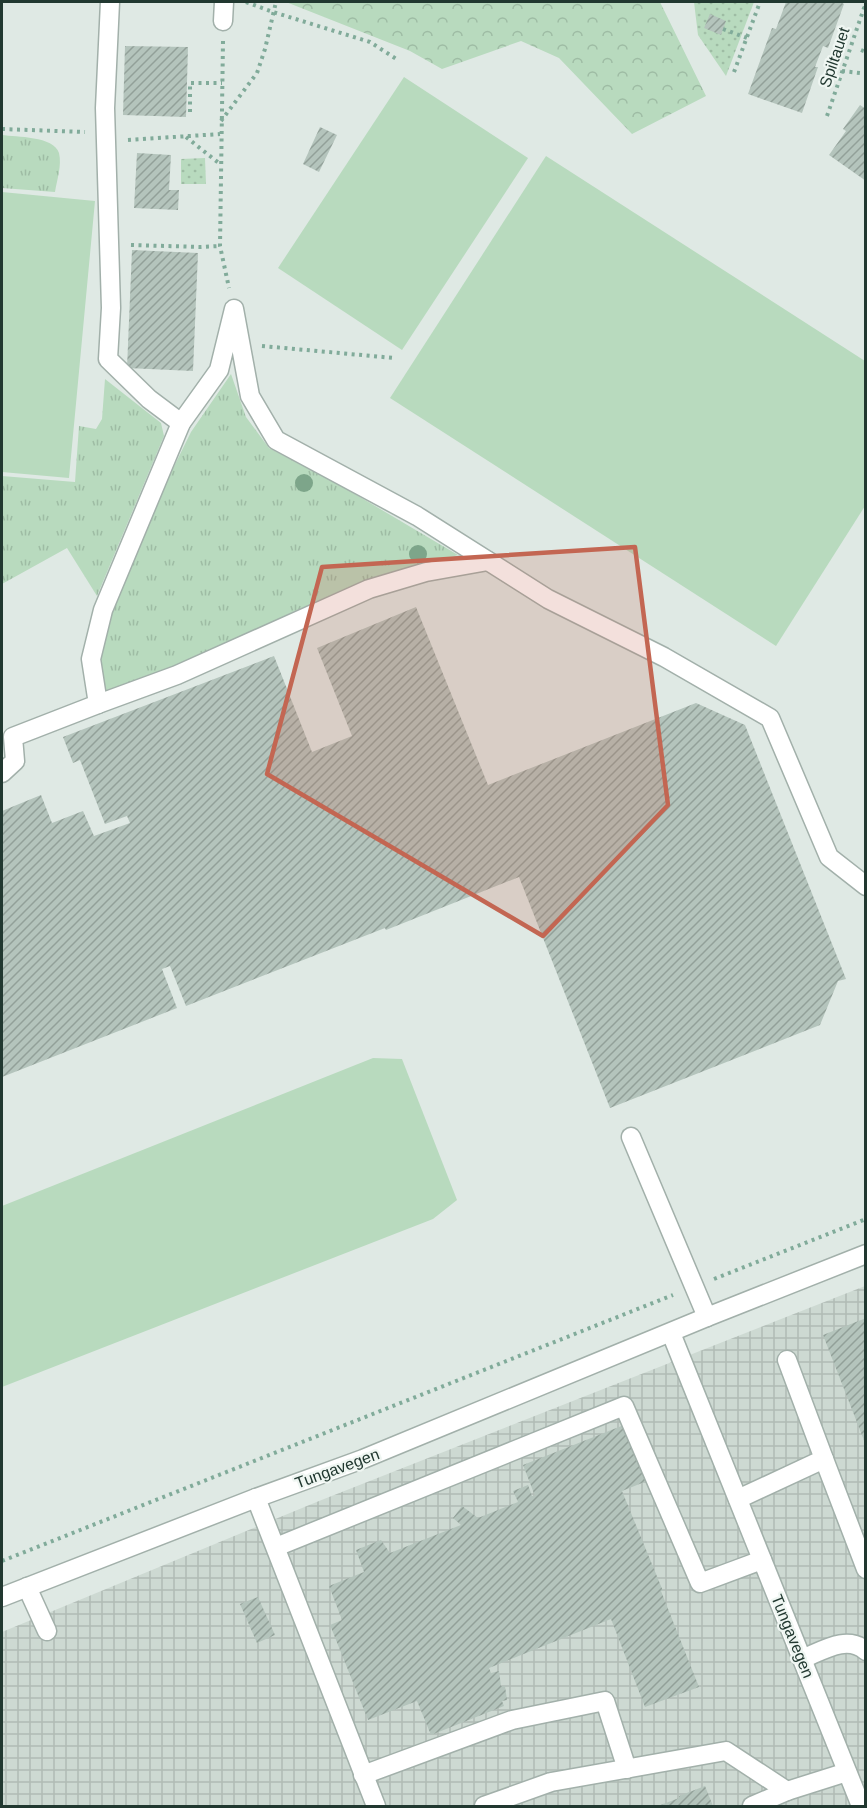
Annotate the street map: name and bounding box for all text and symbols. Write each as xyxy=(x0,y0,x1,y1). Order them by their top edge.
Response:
street label: Spiltauet xyxy=(816,24,853,89)
street label: Tungavegen xyxy=(293,1445,382,1492)
street label: Tungavegen xyxy=(768,1592,817,1680)

